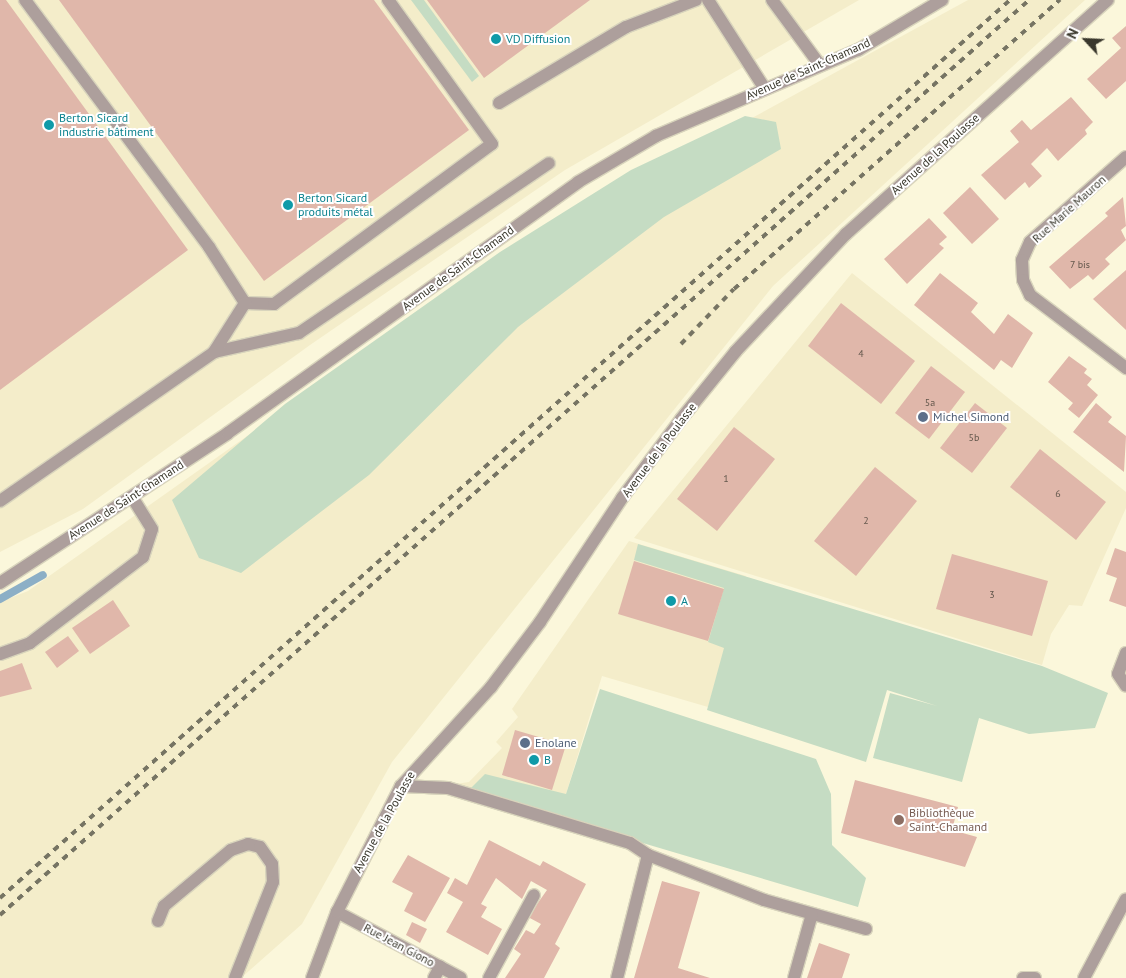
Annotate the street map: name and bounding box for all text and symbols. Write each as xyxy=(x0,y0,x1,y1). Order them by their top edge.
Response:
north arrow xyxy=(1061,15,1111,65)
text: N xyxy=(1062,26,1083,42)
place label: VD Diffusion xyxy=(506,32,570,46)
marker: VD Diffusion xyxy=(490,33,502,45)
street label: Avenue de Saint-Chamand xyxy=(744,35,872,103)
place label: Berton Sicard industrie bâtiment xyxy=(59,111,154,139)
street label: Avenue de la Poulasse xyxy=(888,111,982,197)
marker: Berton Sicard industrie bâtiment xyxy=(43,119,55,131)
street label: Rue Marie Mauron xyxy=(1029,172,1109,246)
place label: Berton Sicard produits métal xyxy=(298,191,373,219)
marker: Berton Sicard produits métal xyxy=(282,199,294,211)
street label: Avenue de Saint-Chamand xyxy=(399,223,517,313)
house number: 7 bis xyxy=(1070,259,1090,271)
house number: 4 xyxy=(858,348,864,360)
house number: 5a xyxy=(925,397,935,409)
street label: Avenue de la Poulasse xyxy=(619,400,699,500)
place label: Michel Simond xyxy=(933,410,1009,424)
marker: Michel Simond xyxy=(917,411,929,423)
house number: 5b xyxy=(969,432,979,444)
street label: Avenue de Saint-Chamand xyxy=(66,457,186,543)
house number: 1 xyxy=(723,473,729,485)
house number: 6 xyxy=(1055,488,1061,500)
house number: 2 xyxy=(863,515,869,527)
house number: 3 xyxy=(989,589,995,601)
place label: A xyxy=(681,594,688,608)
marker: A xyxy=(665,595,677,607)
place label: Enolane xyxy=(535,736,577,750)
marker: Enolane xyxy=(519,737,531,749)
place label: B xyxy=(544,753,551,767)
marker: B xyxy=(528,754,540,766)
street label: Avenue de la Poulasse xyxy=(350,769,418,875)
place label: Bibliothèque Saint-Chamand xyxy=(909,806,987,834)
marker: Bibliothèque Saint-Chamand xyxy=(893,814,905,826)
street label: Rue Jean Giono xyxy=(361,920,437,970)

